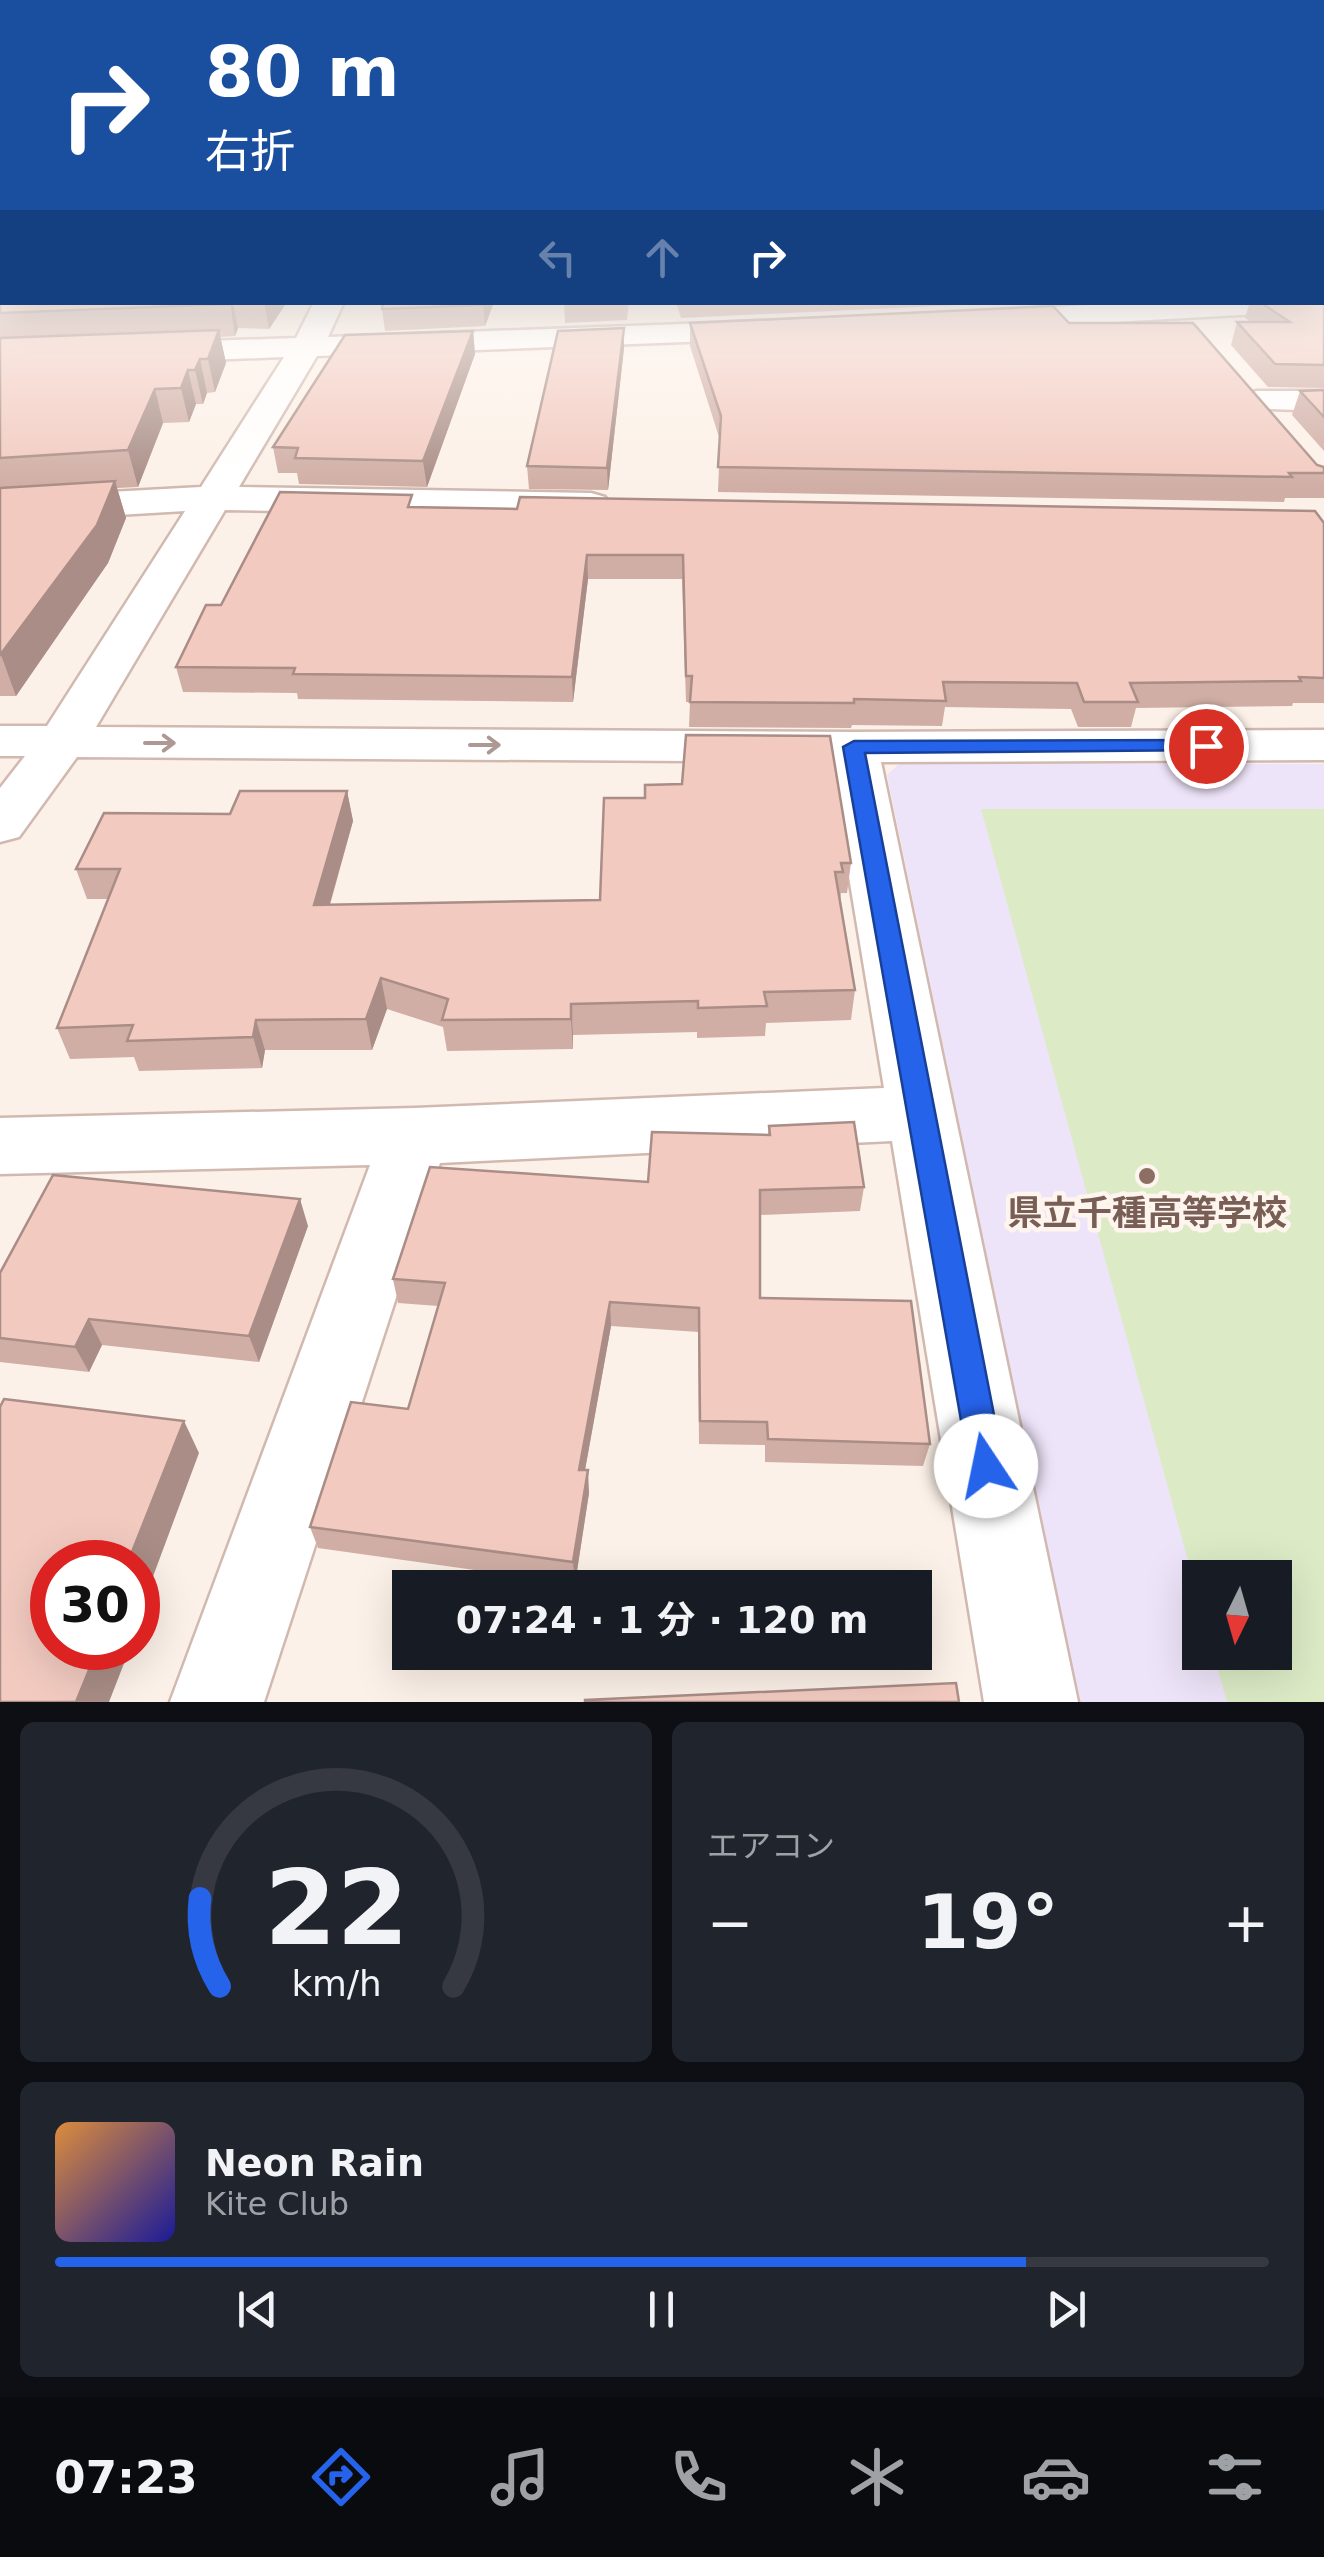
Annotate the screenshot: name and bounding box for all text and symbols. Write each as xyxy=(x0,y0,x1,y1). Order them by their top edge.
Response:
text: 80 m xyxy=(205,31,400,113)
icon: right xyxy=(40,40,170,170)
text: 右折 xyxy=(205,125,295,178)
icon: left xyxy=(530,230,585,285)
icon: ahead xyxy=(635,230,690,285)
icon: right xyxy=(740,230,795,285)
pin xyxy=(1164,704,1249,789)
icon: arrive xyxy=(1179,719,1234,774)
one-way arrow xyxy=(142,734,175,752)
one-way arrow xyxy=(468,736,500,754)
marker: 県立千種高等学校 xyxy=(1136,1165,1158,1187)
place label: 県立千種高等学校 xyxy=(1007,1193,1287,1233)
position arrow xyxy=(934,1414,1038,1518)
speed limit sign: 30 xyxy=(30,1540,160,1670)
north arrow xyxy=(1182,1560,1292,1670)
map controls xyxy=(1182,1560,1292,1670)
text: 07:24 · 1 分 · 120 m xyxy=(456,1598,868,1642)
text: エアコン xyxy=(707,1827,835,1865)
text: 22 xyxy=(264,1847,408,1969)
text: 19° xyxy=(917,1878,1059,1966)
text: − xyxy=(707,1891,753,1955)
text: + xyxy=(1223,1891,1269,1955)
text: km/h xyxy=(291,1963,381,2004)
text: Neon Rain xyxy=(205,2141,424,2185)
text: Kite Club xyxy=(205,2185,349,2223)
icon: previous xyxy=(230,2282,285,2337)
icon: pause xyxy=(634,2282,689,2337)
icon: next xyxy=(1039,2282,1094,2337)
icon: directions xyxy=(306,2442,376,2512)
icon: music xyxy=(485,2442,555,2512)
icon: phone xyxy=(664,2442,734,2512)
icon: climate xyxy=(842,2442,912,2512)
icon: car xyxy=(1021,2442,1091,2512)
icon: filters xyxy=(1200,2442,1270,2512)
text: 07:23 xyxy=(54,2451,198,2504)

